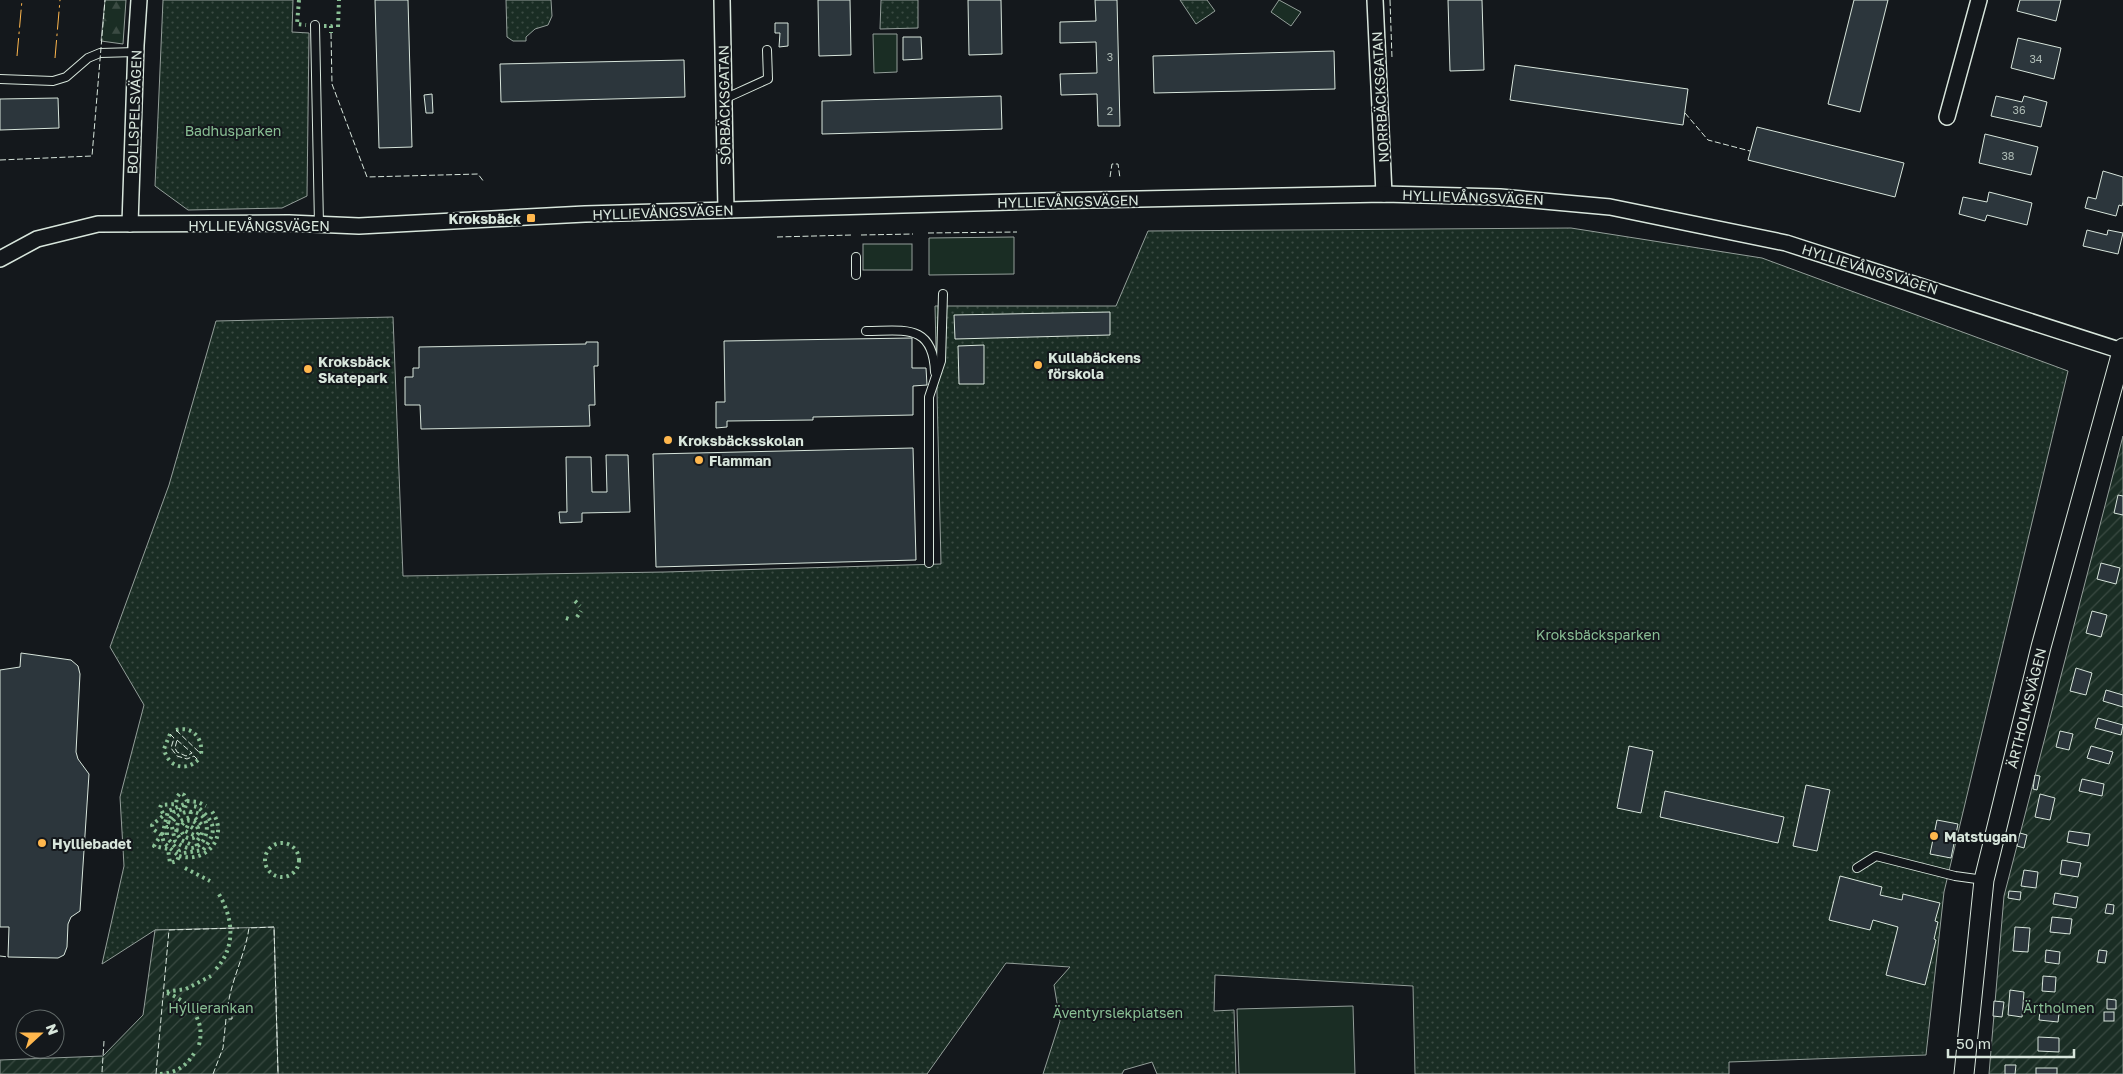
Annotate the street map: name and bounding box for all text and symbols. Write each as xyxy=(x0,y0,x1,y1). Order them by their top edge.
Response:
street label: NORRBÄCKSGATAN xyxy=(1368,31,1392,163)
street label: SÖRBÄCKSGATAN xyxy=(714,45,734,165)
street label: BOLLSPELSVÄGEN xyxy=(123,49,145,175)
house number: 3 xyxy=(1107,50,1113,63)
house number: 34 xyxy=(2029,52,2043,65)
house number: 36 xyxy=(2012,103,2026,116)
house number: 2 xyxy=(1107,104,1113,117)
park label: Badhusparken xyxy=(185,122,281,139)
house number: 38 xyxy=(2001,149,2015,162)
street label: HYLLIEVÅNGSVÄGEN xyxy=(1402,186,1544,208)
street label: HYLLIEVÅNGSVÄGEN xyxy=(997,191,1139,211)
street label: HYLLIEVÅNGSVÄGEN xyxy=(592,201,734,223)
place label: Kroksbäck xyxy=(448,210,521,227)
marker: Kroksbäck xyxy=(525,212,537,224)
street label: HYLLIEVÅNGSVÄGEN xyxy=(188,217,330,234)
street label: HYLLIEVÅNGSVÄGEN xyxy=(1800,240,1940,298)
place label: Kullabäckens förskola xyxy=(1048,349,1141,382)
place label: Kroksbäck Skatepark xyxy=(318,353,391,386)
marker: Kullabäckens förskola xyxy=(1032,359,1044,371)
marker: Kroksbäck Skatepark xyxy=(302,363,314,375)
place label: Kroksbäcksskolan xyxy=(678,432,804,449)
marker: Kroksbäcksskolan xyxy=(662,434,674,446)
place label: Flamman xyxy=(709,452,771,469)
marker: Flamman xyxy=(693,454,705,466)
park label: Kroksbäcksparken xyxy=(1536,626,1660,643)
street label: ÄRTHOLMSVÄGEN xyxy=(2003,646,2049,770)
place label: Matstugan xyxy=(1944,828,2017,845)
marker: Matstugan xyxy=(1928,830,1940,842)
place label: Hylliebadet xyxy=(52,835,132,852)
marker: Hylliebadet xyxy=(36,837,48,849)
park label: Hyllierankan xyxy=(168,999,254,1016)
park label: Ärtholmen xyxy=(2023,999,2095,1016)
park label: Äventyrslekplatsen xyxy=(1053,1004,1183,1021)
north arrow xyxy=(15,1009,65,1059)
text: N xyxy=(43,1021,62,1037)
scale bar xyxy=(1948,1026,2074,1058)
text: 50 m xyxy=(1956,1034,1991,1052)

